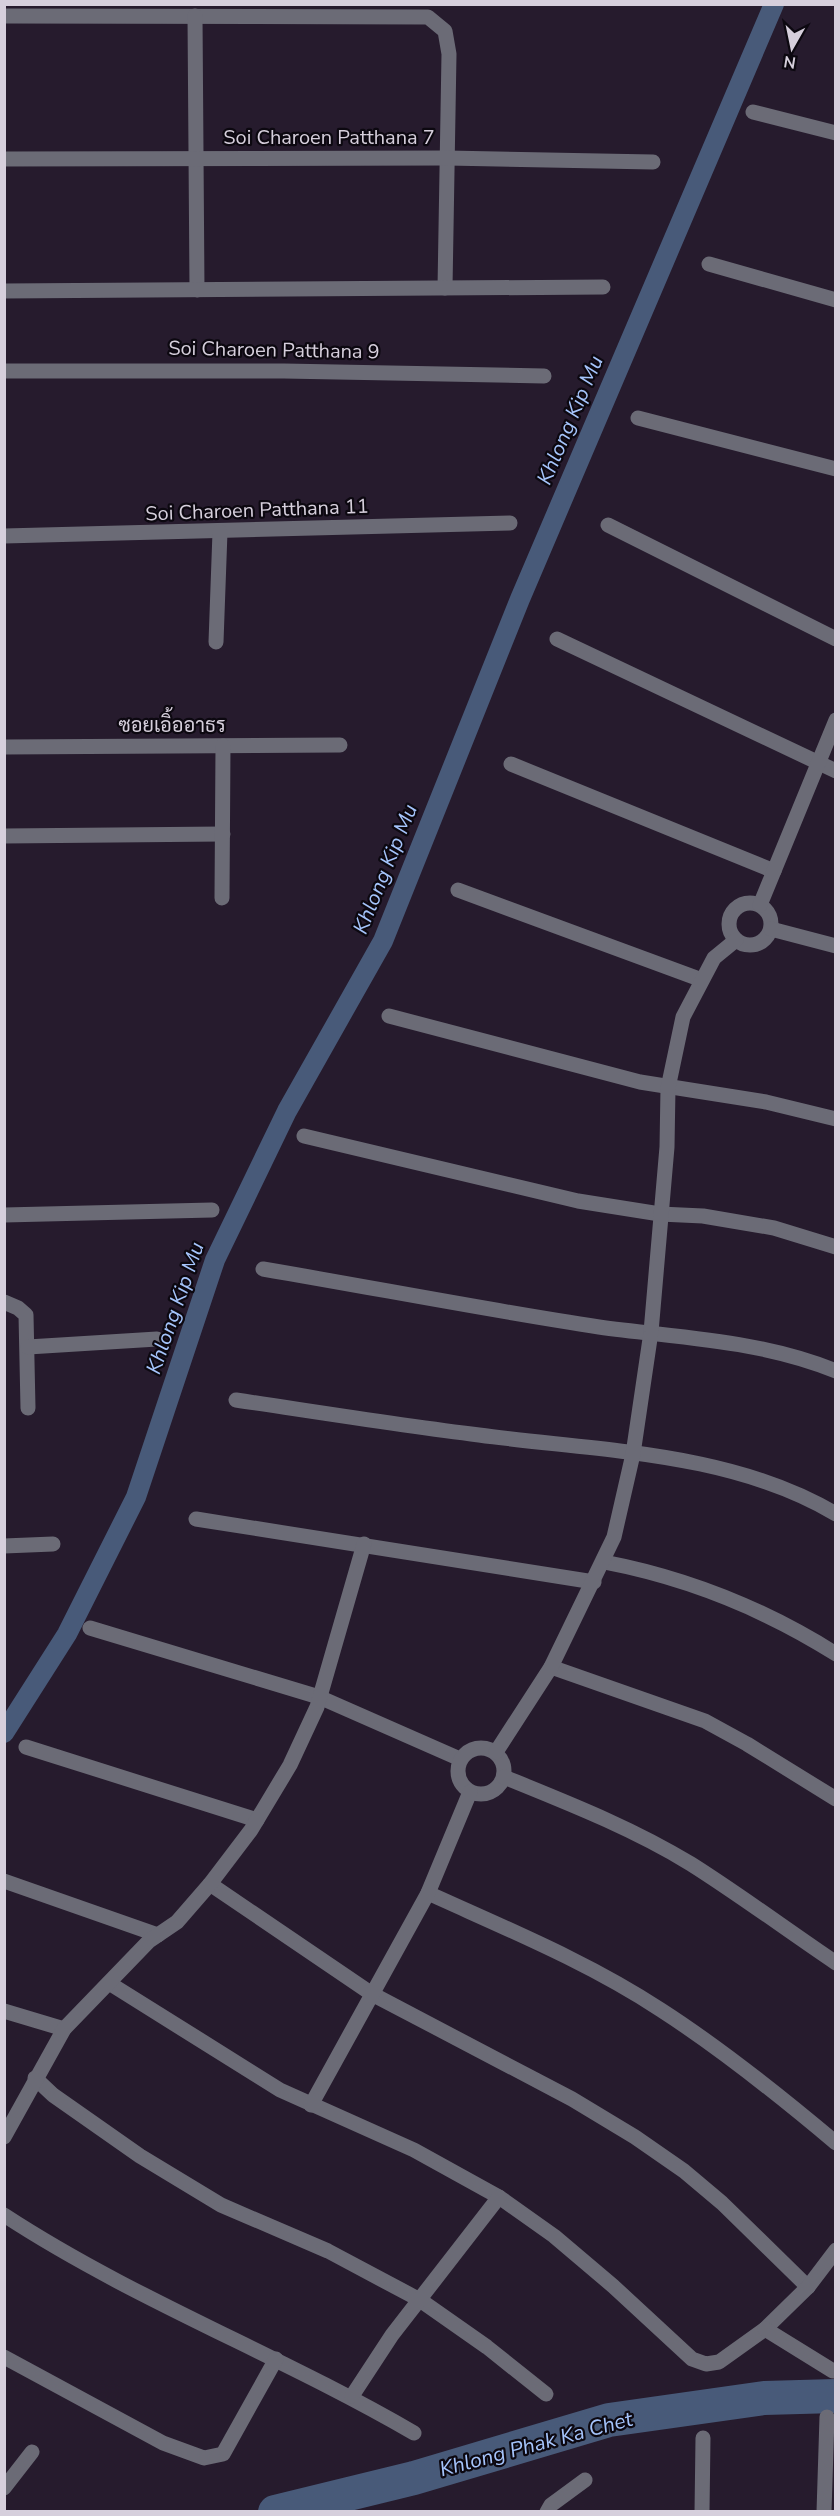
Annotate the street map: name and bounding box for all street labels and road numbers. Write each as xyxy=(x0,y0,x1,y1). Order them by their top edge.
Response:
street label: Soi Charoen Patthana 7 xyxy=(223,124,435,151)
street label: Soi Charoen Patthana 9 xyxy=(168,335,380,365)
street label: Soi Charoen Patthana 11 xyxy=(145,493,369,527)
street label: ซอยเอิ้ออาธร xyxy=(118,707,226,739)

